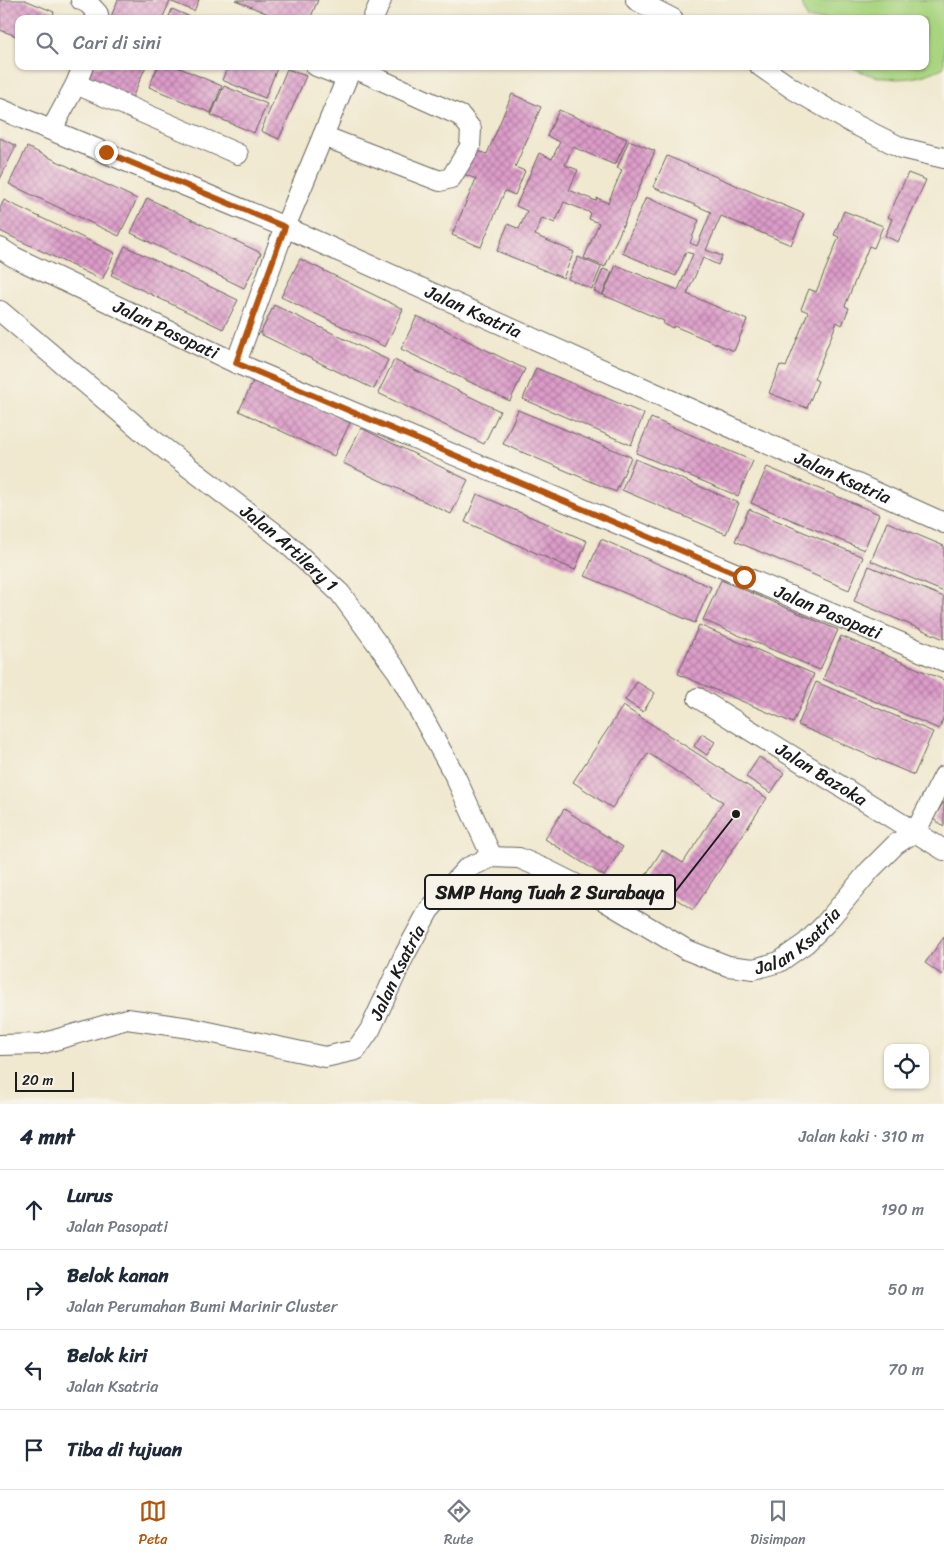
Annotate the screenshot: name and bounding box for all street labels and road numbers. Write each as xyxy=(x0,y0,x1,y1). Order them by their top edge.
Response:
street label: Jalan Ksatria xyxy=(419,276,528,348)
street label: Jalan Pasopati xyxy=(107,290,225,369)
street label: Jalan Ksatria xyxy=(789,442,897,514)
street label: Jalan Artilery 1 xyxy=(232,495,346,600)
street label: Jalan Pasopati xyxy=(769,575,888,649)
street label: Jalan Bazoka xyxy=(768,733,874,815)
street label: Jalan Ksatria xyxy=(750,899,850,984)
street label: Jalan Ksatria xyxy=(360,918,434,1027)

